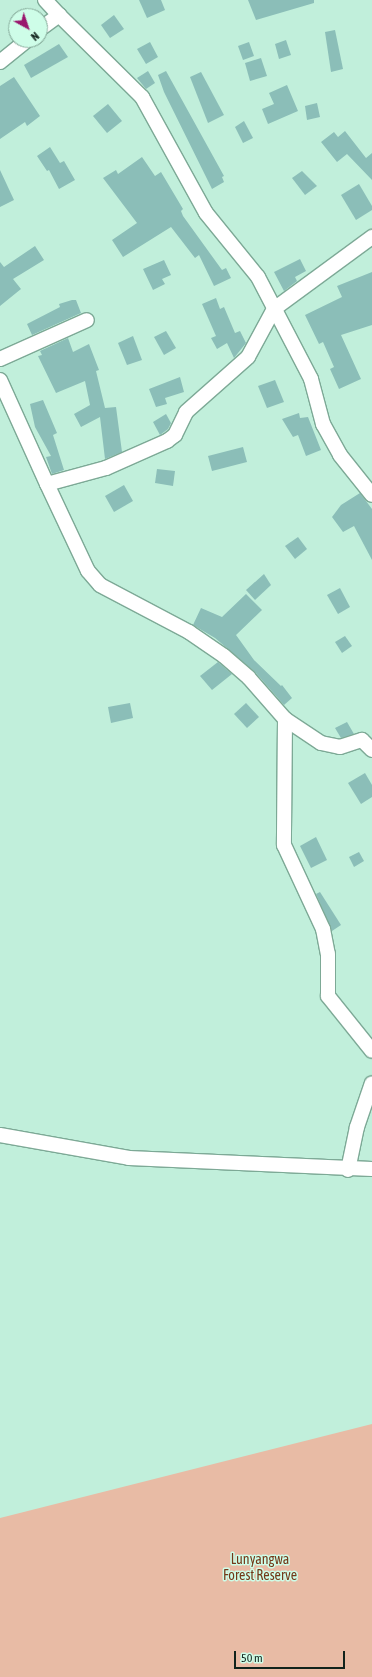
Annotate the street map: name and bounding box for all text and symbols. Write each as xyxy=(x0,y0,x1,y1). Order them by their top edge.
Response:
north arrow xyxy=(8,8,48,48)
text: N xyxy=(29,30,41,43)
park label: Lunyangwa Forest Reserve xyxy=(223,1551,297,1584)
scale bar xyxy=(236,1643,347,1669)
text: 50 m xyxy=(241,1651,263,1665)

